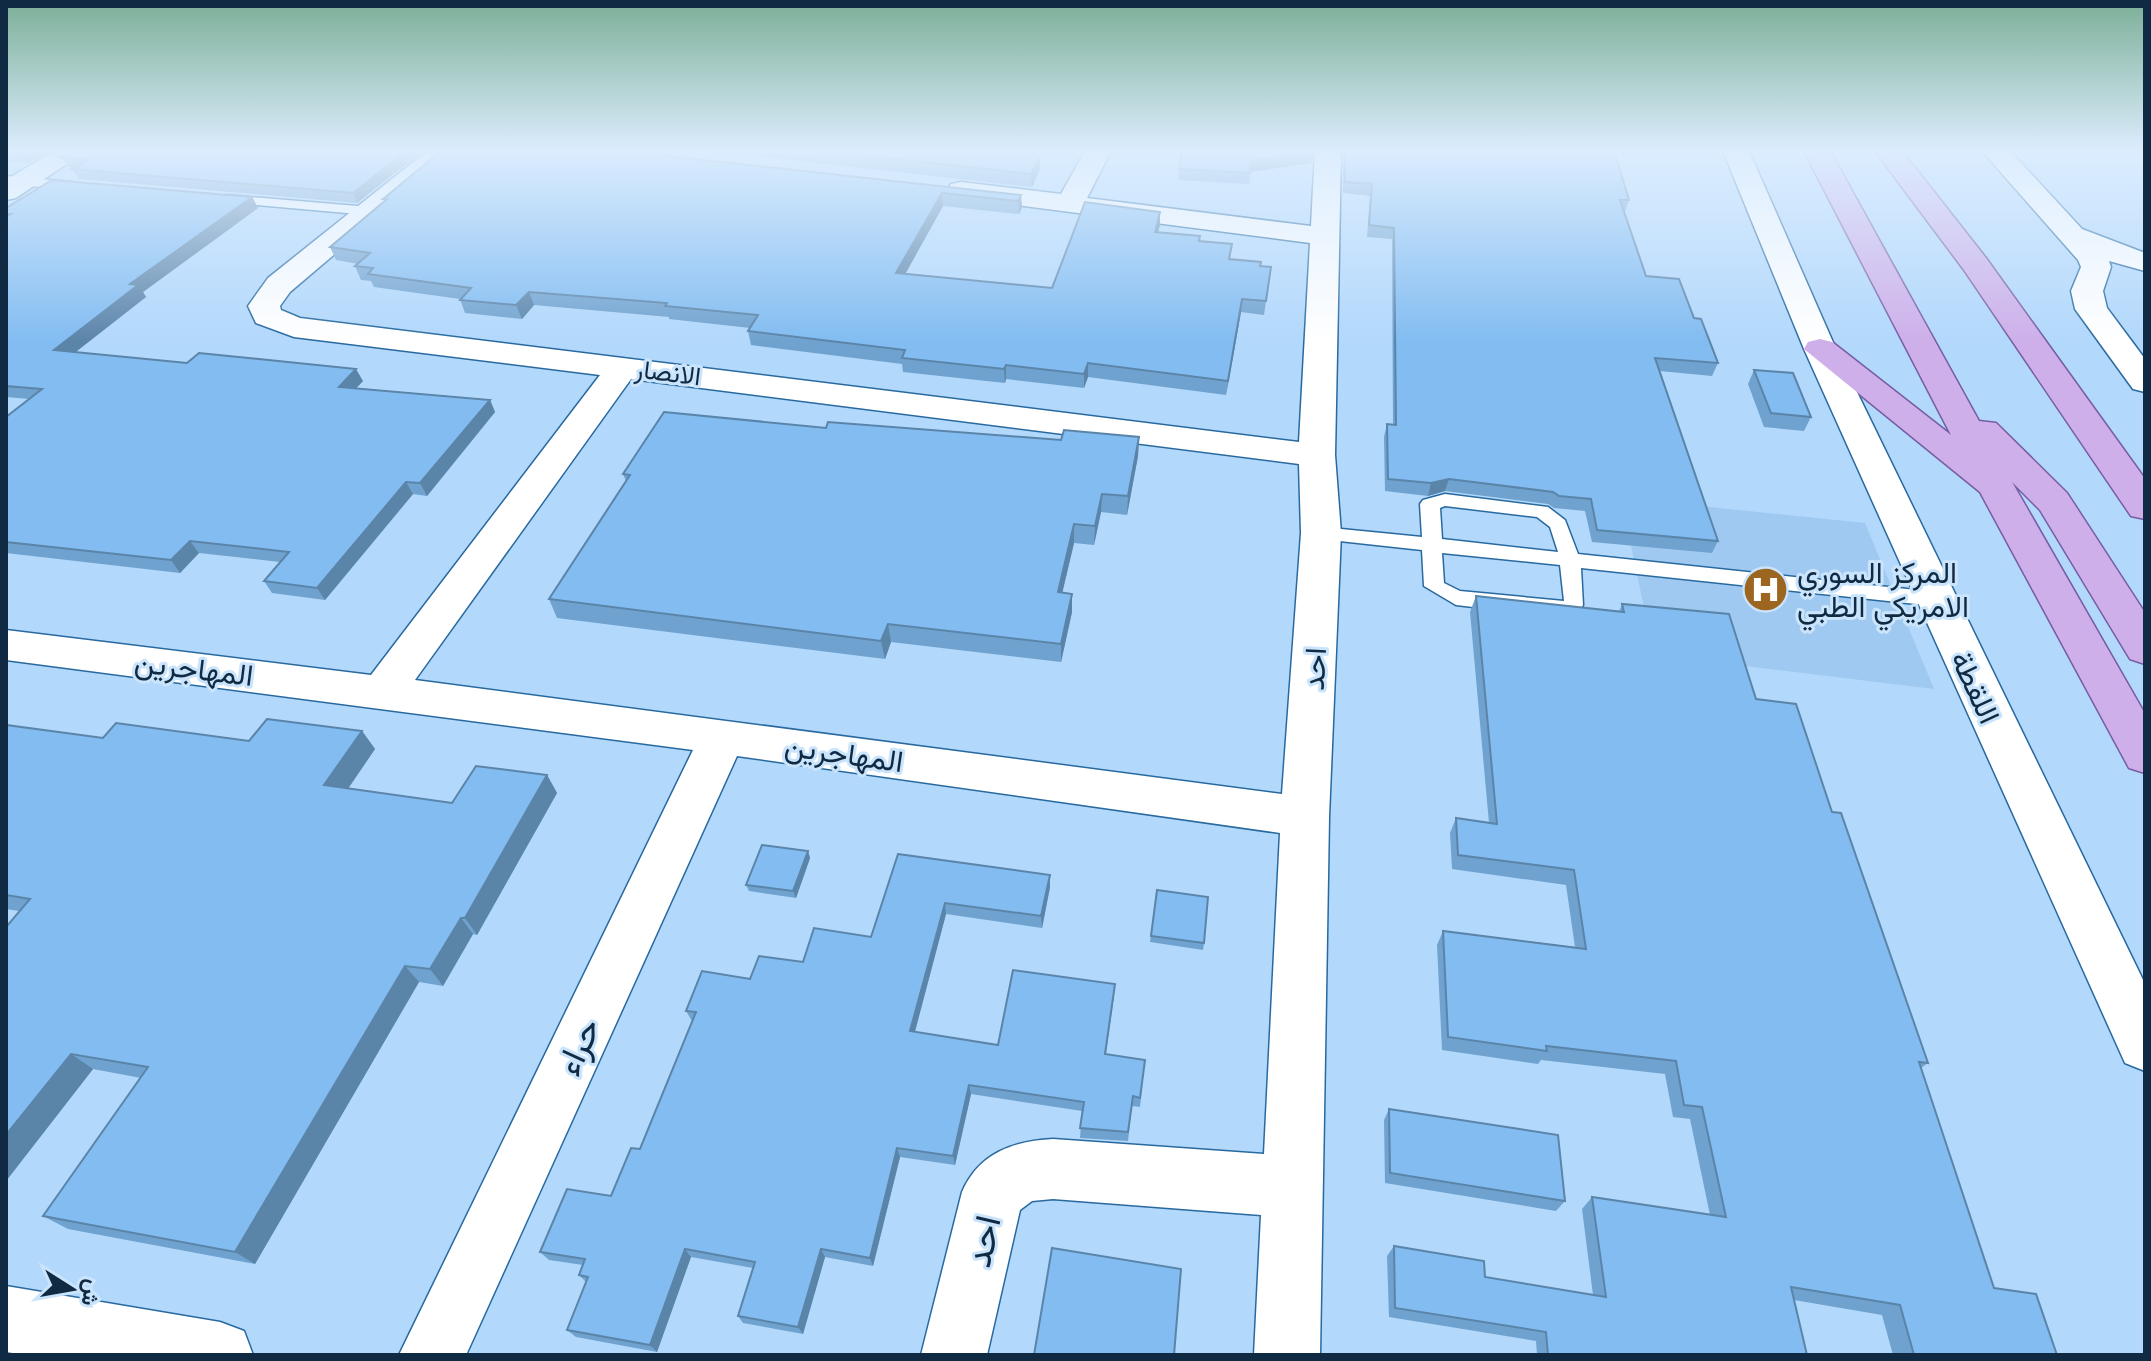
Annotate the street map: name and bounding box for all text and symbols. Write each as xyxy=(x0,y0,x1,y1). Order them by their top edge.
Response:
street label: الانصار xyxy=(632,351,703,392)
place label: المركز السوري الامريكي الطبي xyxy=(1797,553,1969,631)
hospital icon: المركز السوري الامريكي الطبي xyxy=(1742,565,1790,613)
street label: المهاجرين xyxy=(132,642,256,694)
street label: اللقطة xyxy=(1943,645,2009,729)
street label: احد xyxy=(1294,647,1334,691)
street label: المهاجرين xyxy=(782,726,906,780)
street label: حراء xyxy=(544,1010,611,1082)
street label: احد xyxy=(954,1211,1010,1271)
north arrow xyxy=(32,1249,112,1329)
text: ش xyxy=(75,1277,108,1308)

